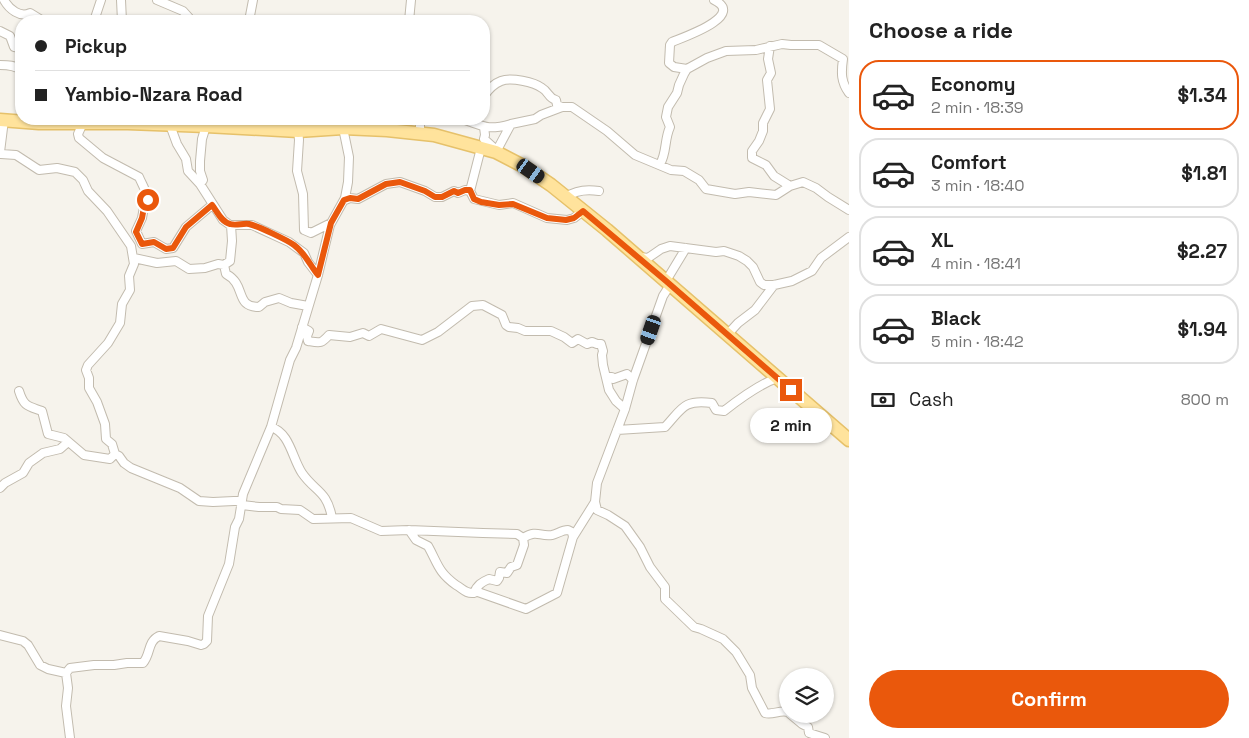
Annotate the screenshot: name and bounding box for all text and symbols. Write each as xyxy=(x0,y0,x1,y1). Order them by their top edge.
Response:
text: Choose a ride xyxy=(869,16,1013,44)
text: Pickup xyxy=(65,34,127,59)
text: Economy xyxy=(931,72,1015,97)
icon: car xyxy=(871,73,916,118)
text: Yambio-Nzara Road xyxy=(65,82,243,107)
text: $1.34 xyxy=(1178,83,1227,108)
text: 2 min · 18:39 xyxy=(931,97,1024,118)
text: Comfort xyxy=(931,150,1007,175)
icon: car xyxy=(871,151,916,196)
car xyxy=(514,156,547,186)
text: $1.81 xyxy=(1181,161,1227,186)
text: 3 min · 18:40 xyxy=(931,175,1024,196)
route start xyxy=(137,189,159,211)
text: XL xyxy=(931,228,954,253)
icon: car xyxy=(871,229,916,274)
text: $2.27 xyxy=(1177,239,1227,264)
text: 4 min · 18:41 xyxy=(931,253,1021,274)
text: Black xyxy=(931,306,981,331)
icon: car xyxy=(871,307,916,352)
car xyxy=(639,313,662,347)
text: $1.94 xyxy=(1177,317,1227,342)
text: 5 min · 18:42 xyxy=(931,331,1024,352)
route end xyxy=(780,379,802,401)
icon: cash xyxy=(869,386,897,414)
text: Cash xyxy=(909,387,954,412)
text: 800 m xyxy=(1181,389,1229,410)
callout: 2 min xyxy=(750,408,832,442)
text: 2 min xyxy=(770,415,812,436)
map controls xyxy=(779,668,834,723)
button: layers xyxy=(779,668,834,723)
button: Confirm xyxy=(869,670,1229,728)

